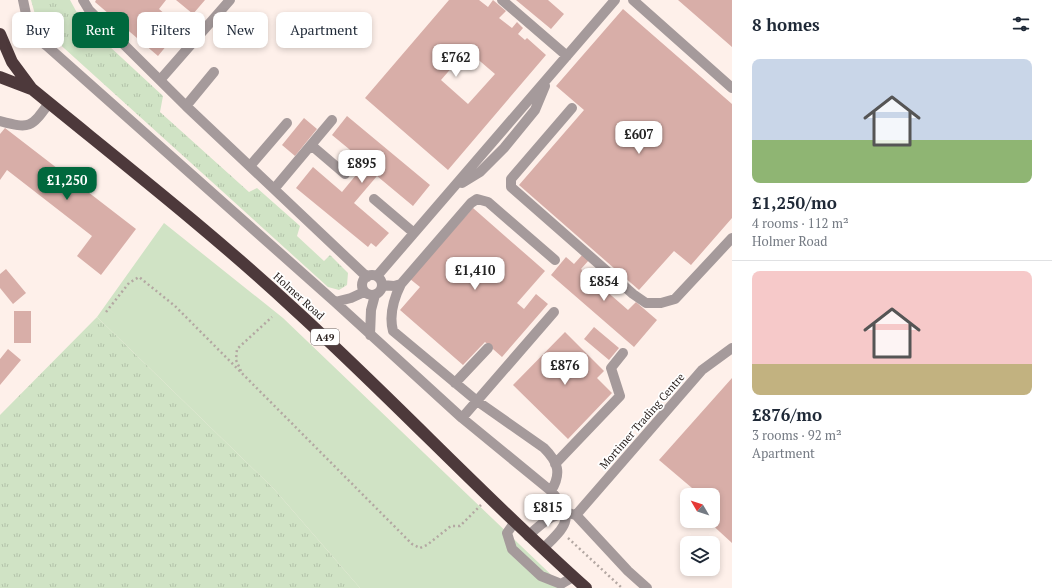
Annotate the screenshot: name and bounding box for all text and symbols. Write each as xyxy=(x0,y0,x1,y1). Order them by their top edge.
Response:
chip: Buy xyxy=(12,12,64,48)
chip: Rent xyxy=(72,12,129,48)
chip: Filters xyxy=(137,12,205,48)
chip: New xyxy=(213,12,268,48)
chip: Apartment xyxy=(276,12,372,48)
text: 8 homes xyxy=(752,13,820,36)
icon: filters xyxy=(1010,13,1032,35)
pin: £762 xyxy=(432,44,480,78)
text: £762 xyxy=(441,48,471,66)
icon: home xyxy=(856,85,928,157)
pin: £607 xyxy=(615,121,663,155)
text: £607 xyxy=(624,125,654,143)
pin: £895 xyxy=(338,150,386,184)
text: £895 xyxy=(347,154,377,172)
pin: £1,250 xyxy=(34,167,100,201)
text: £1,250 xyxy=(47,171,87,189)
text: £1,250/mo xyxy=(752,191,837,214)
text: 4 rooms · 112 m² xyxy=(752,214,849,232)
text: Holmer Road xyxy=(752,232,827,250)
pin: £1,410 xyxy=(442,257,508,291)
text: £1,410 xyxy=(455,261,495,279)
pin: £854 xyxy=(580,268,628,302)
street label: Holmer Road xyxy=(271,269,327,323)
text: £854 xyxy=(589,272,619,290)
icon: home xyxy=(856,297,928,369)
road number: A49 xyxy=(311,329,339,345)
pin: £876 xyxy=(541,352,589,386)
text: £876 xyxy=(550,356,580,374)
street label: Mortimer Trading Centre xyxy=(597,370,688,472)
text: £876/mo xyxy=(752,403,822,426)
text: 3 rooms · 92 m² xyxy=(752,426,842,444)
text: Apartment xyxy=(752,444,815,462)
north arrow xyxy=(680,488,720,528)
map controls xyxy=(680,488,720,576)
pin: £815 xyxy=(524,494,572,528)
text: £815 xyxy=(533,498,563,516)
button: layers xyxy=(680,536,720,576)

